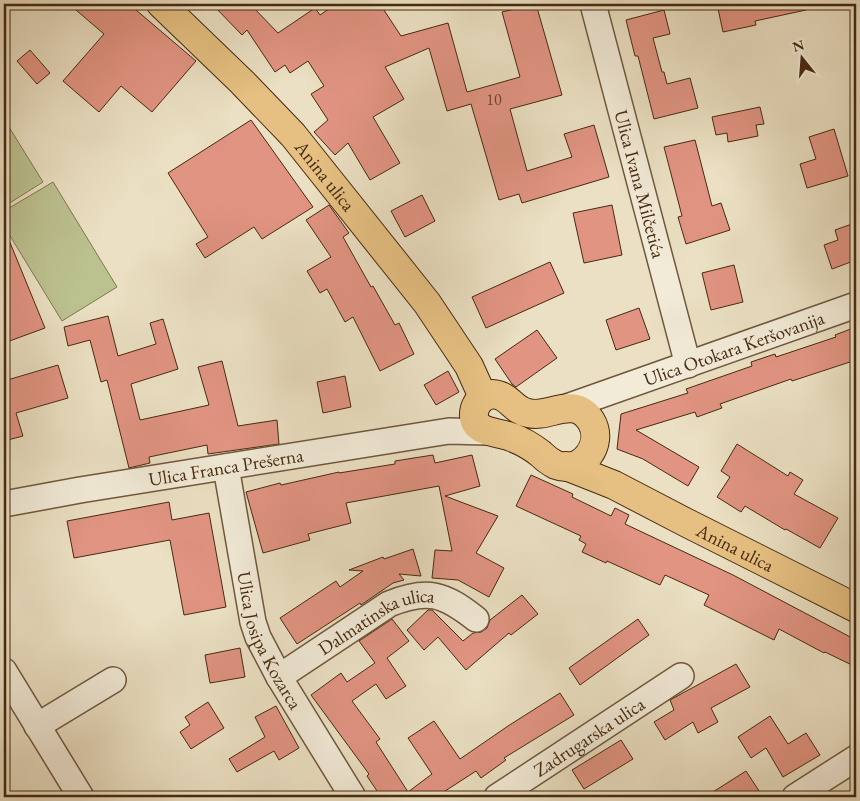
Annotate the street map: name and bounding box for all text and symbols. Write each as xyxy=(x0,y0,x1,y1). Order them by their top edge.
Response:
north arrow xyxy=(778,32,828,82)
text: N xyxy=(790,35,807,56)
house number: 10 xyxy=(486,89,502,110)
street label: Ulica Ivana Milčetića xyxy=(608,107,671,261)
street label: Anina ulica xyxy=(289,135,361,217)
street label: Ulica Otokara Keršovanija xyxy=(640,305,828,392)
street label: Ulica Franca Prešerna xyxy=(147,442,306,492)
street label: Anina ulica xyxy=(691,517,778,578)
street label: Ulica Josipa Kozarca xyxy=(231,569,308,715)
street label: Dalmatinska ulica xyxy=(313,583,437,661)
street label: Zadrugarska ulica xyxy=(529,691,650,783)

